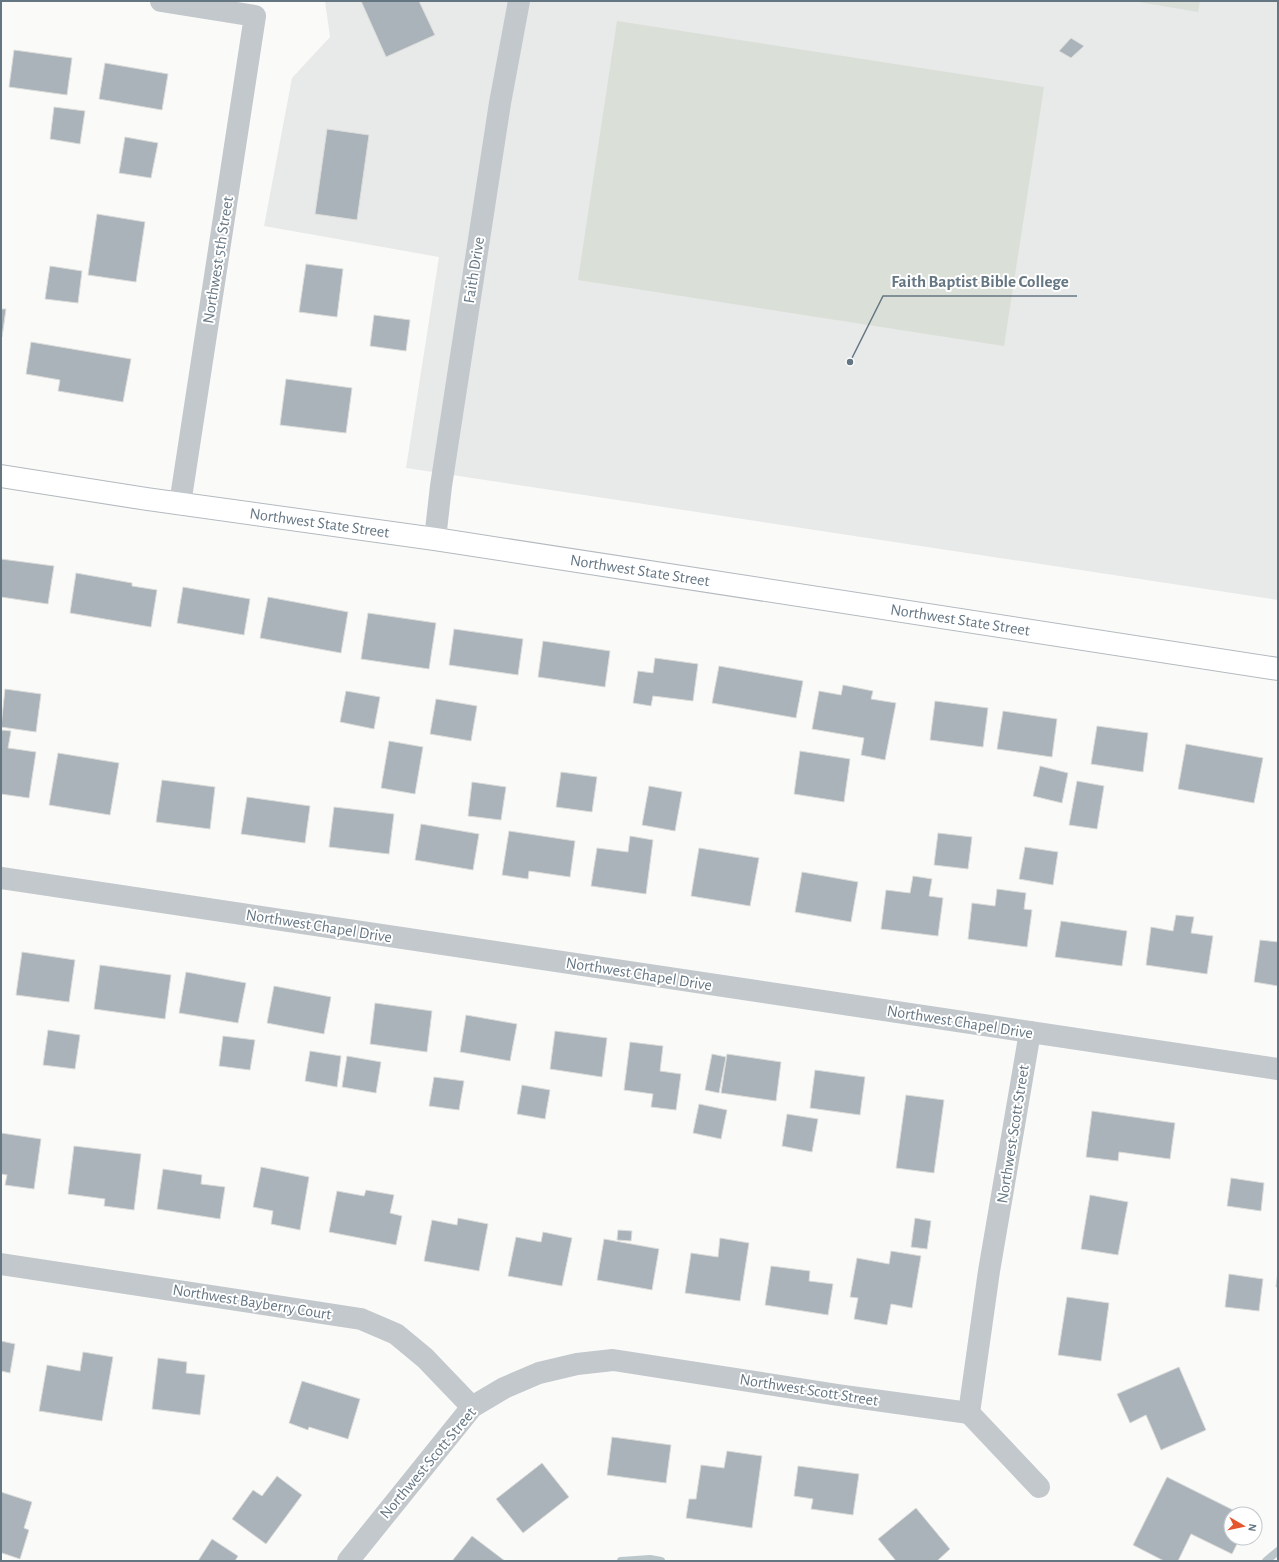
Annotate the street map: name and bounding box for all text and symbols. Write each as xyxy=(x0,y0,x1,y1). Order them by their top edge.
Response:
street label: Northwest 5th Street xyxy=(200,195,236,325)
street label: Faith Drive xyxy=(461,236,487,304)
callout: Faith Baptist Bible College xyxy=(883,267,1077,296)
text: Faith Baptist Bible College xyxy=(891,273,1069,290)
street label: Northwest State Street xyxy=(249,505,390,541)
street label: Northwest State Street xyxy=(569,552,711,589)
street label: Northwest State Street xyxy=(889,601,1031,639)
street label: Northwest Chapel Drive xyxy=(245,907,393,945)
street label: Northwest Chapel Drive xyxy=(565,955,713,993)
street label: Northwest Chapel Drive xyxy=(886,1003,1034,1041)
street label: Northwest Scott Street xyxy=(994,1064,1032,1204)
street label: Northwest Bayberry Court xyxy=(171,1282,333,1323)
street label: Northwest Scott Street xyxy=(739,1371,879,1409)
street label: Northwest Scott Street xyxy=(377,1404,479,1522)
north arrow xyxy=(1223,1506,1263,1546)
text: N xyxy=(1246,1523,1258,1532)

